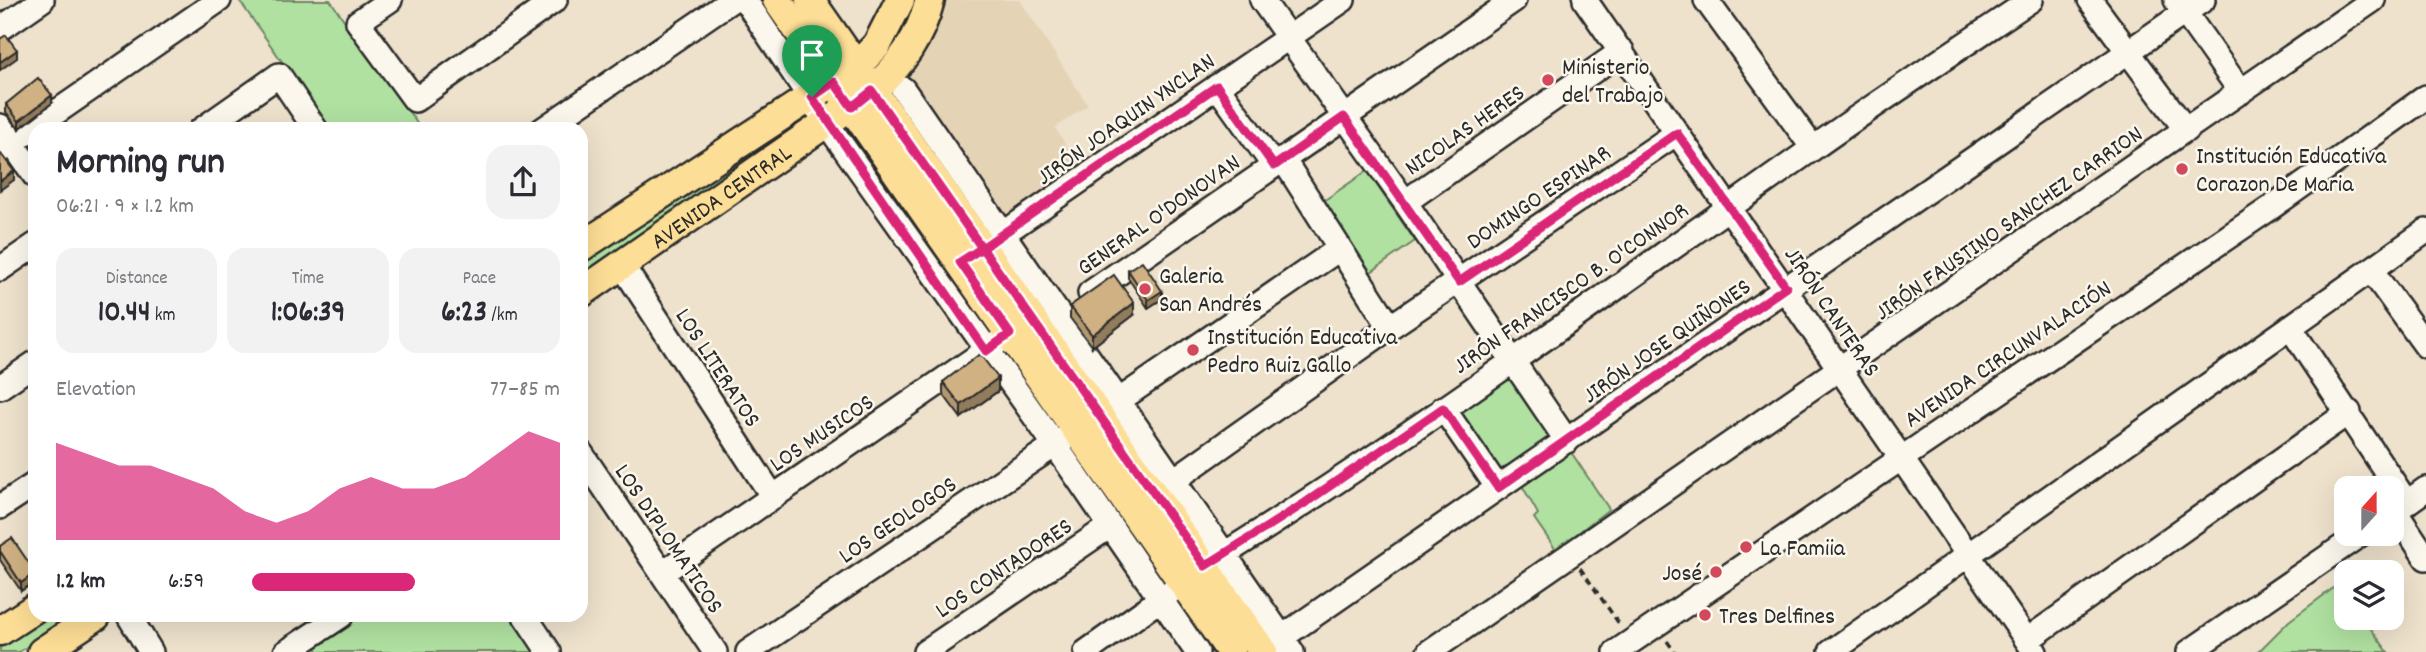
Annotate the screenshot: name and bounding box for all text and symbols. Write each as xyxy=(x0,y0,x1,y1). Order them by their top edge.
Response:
pin xyxy=(782,25,842,97)
icon: arrive xyxy=(793,36,831,74)
street label: JIRÓN JOAQUIN YNCLAN xyxy=(1030,46,1223,195)
place label: Ministerio del Trabajo xyxy=(1562,52,1663,114)
marker: Ministerio del Trabajo xyxy=(1540,72,1556,88)
street label: NICOLAS HERES xyxy=(1399,77,1533,186)
street label: JIRÓN FAUSTINO SANCHEZ CARRION xyxy=(1869,119,2151,330)
text: Morning run xyxy=(56,137,225,192)
street label: AVENIDA CENTRAL xyxy=(645,137,800,259)
street label: DOMINGO ESPINAR xyxy=(1461,138,1619,259)
place label: Institución Educativa Corazon De Maria xyxy=(2196,141,2387,203)
button: share xyxy=(486,145,560,219)
street label: GENERAL O'DONOVAN xyxy=(1071,147,1248,286)
marker: Institución Educativa Corazon De Maria xyxy=(2174,161,2190,177)
text: 06:21 · 9 × 1.2 km xyxy=(56,191,194,224)
street label: JIRÓN FRANCISCO B. O'CONNOR xyxy=(1447,195,1696,384)
street label: JIRÓN CANTERAS xyxy=(1774,241,1887,385)
place label: Galeria San Andrés xyxy=(1159,261,1262,323)
text: Distance xyxy=(106,266,168,293)
text: Time xyxy=(292,266,324,293)
text: Pace xyxy=(463,266,496,293)
street label: JIRÓN JOSE QUIÑONES xyxy=(1576,271,1759,413)
street label: AVENIDA CIRCUNVALACIÓN xyxy=(1898,273,2119,438)
marker: Galeria San Andrés xyxy=(1137,281,1153,297)
text: 10.44 xyxy=(98,293,150,336)
text: 1:06:39 xyxy=(271,293,345,336)
text: 6:23 xyxy=(441,293,487,336)
street label: LOS LITERATOS xyxy=(665,302,768,435)
text: km xyxy=(150,303,176,330)
text: /km xyxy=(487,303,518,330)
place label: Institución Educativa Pedro Ruiz Gallo xyxy=(1207,322,1398,384)
marker: Institución Educativa Pedro Ruiz Gallo xyxy=(1185,342,1201,358)
text: Elevation xyxy=(56,374,136,407)
text: 77–85 m xyxy=(490,374,560,407)
street label: LOS MUSICOS xyxy=(764,387,882,482)
street label: LOS DIPLOMATICOS xyxy=(605,458,730,621)
street label: LOS GEOLOGOS xyxy=(833,469,965,574)
north arrow xyxy=(2334,476,2404,546)
map controls xyxy=(2334,476,2404,630)
street label: LOS CONTADORES xyxy=(929,511,1080,628)
place label: La Famiia xyxy=(1760,533,1846,567)
marker: La Famiia xyxy=(1738,539,1754,555)
place label: José xyxy=(1662,558,1702,592)
button: layers xyxy=(2334,560,2404,630)
marker: José xyxy=(1708,564,1724,580)
text: 1.2 km xyxy=(56,566,105,599)
text: 6:59 xyxy=(168,566,204,599)
place label: Tres Delfines xyxy=(1719,601,1835,635)
marker: Tres Delfines xyxy=(1697,607,1713,623)

